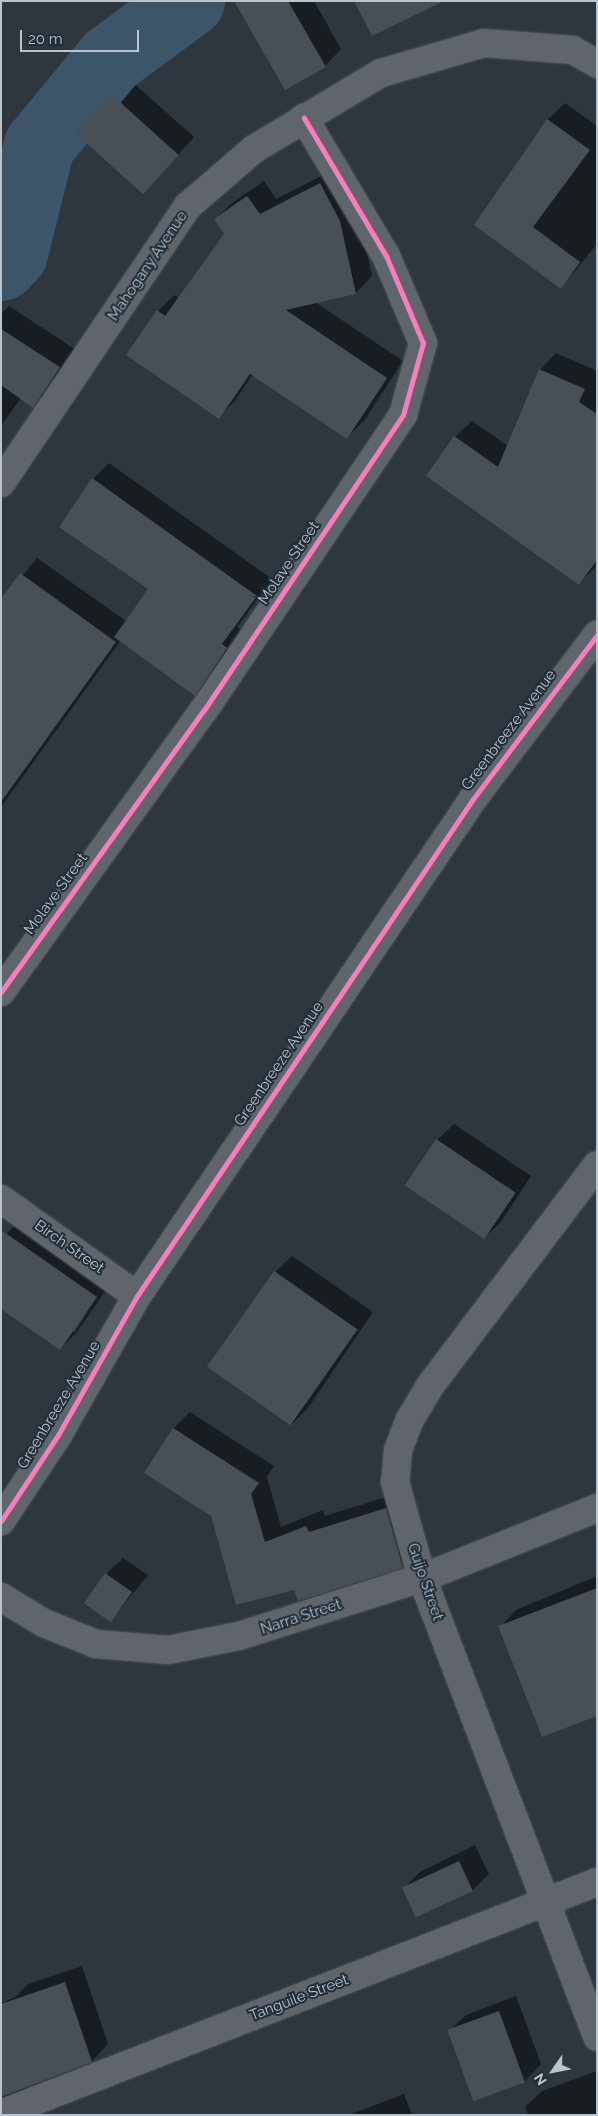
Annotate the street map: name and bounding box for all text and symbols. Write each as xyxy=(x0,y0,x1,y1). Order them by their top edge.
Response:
scale bar xyxy=(22,20,141,52)
text: 20 m xyxy=(28,30,63,48)
street label: Mahogany Avenue xyxy=(104,207,192,325)
street label: Molave Street xyxy=(255,518,323,608)
street label: Greenbreeze Avenue xyxy=(458,666,560,794)
street label: Molave Street xyxy=(21,850,91,938)
street label: Greenbreeze Avenue xyxy=(231,998,327,1130)
street label: Birch Street xyxy=(31,1216,107,1278)
street label: Greenbreeze Avenue xyxy=(14,1338,104,1472)
street label: Guijo Street xyxy=(403,1541,447,1623)
street label: Narra Street xyxy=(258,1595,344,1639)
street label: Tanguile Street xyxy=(247,1971,351,2025)
north arrow xyxy=(528,2046,578,2096)
text: N xyxy=(531,2070,550,2088)

